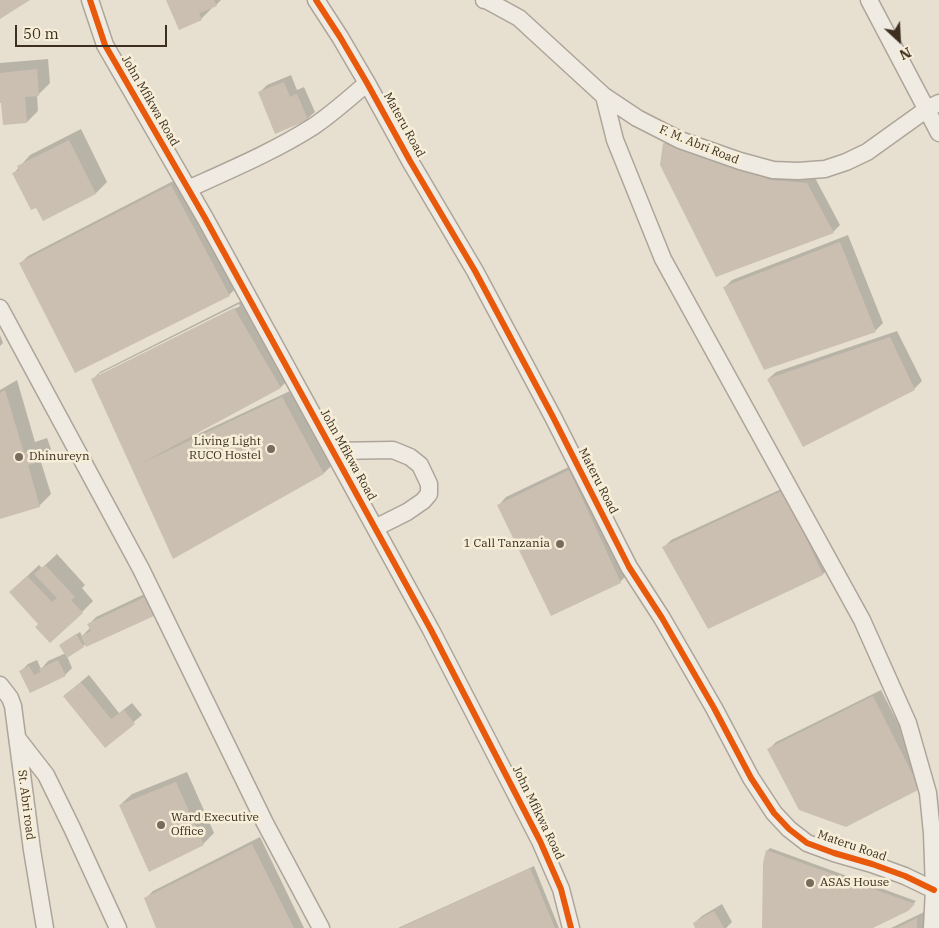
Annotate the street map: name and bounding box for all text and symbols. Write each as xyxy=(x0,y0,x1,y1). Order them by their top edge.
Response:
scale bar xyxy=(18,15,170,47)
north arrow xyxy=(874,15,924,65)
text: 50 m xyxy=(23,24,59,43)
text: N xyxy=(897,43,914,64)
street label: John Mfikwa Road xyxy=(118,53,182,149)
street label: Materu Road xyxy=(380,90,428,160)
street label: F. M. Abri Road xyxy=(657,122,741,168)
street label: John Mfikwa Road xyxy=(317,407,379,503)
place label: Living Light RUCO Hostel xyxy=(189,435,261,463)
marker: Living Light RUCO Hostel xyxy=(265,443,277,455)
street label: Materu Road xyxy=(575,446,621,516)
place label: Dhinureyn xyxy=(29,450,90,464)
marker: Dhinureyn xyxy=(13,451,25,463)
place label: 1 Call Tanzania xyxy=(464,537,550,551)
marker: 1 Call Tanzania xyxy=(554,538,566,550)
street label: John Mfikwa Road xyxy=(509,764,567,862)
street label: St. Abri road xyxy=(15,769,37,841)
place label: Ward Executive Office xyxy=(171,811,259,839)
marker: Ward Executive Office xyxy=(155,819,167,831)
street label: Materu Road xyxy=(816,827,888,865)
place label: ASAS House xyxy=(820,876,889,890)
marker: ASAS House xyxy=(804,877,816,889)

